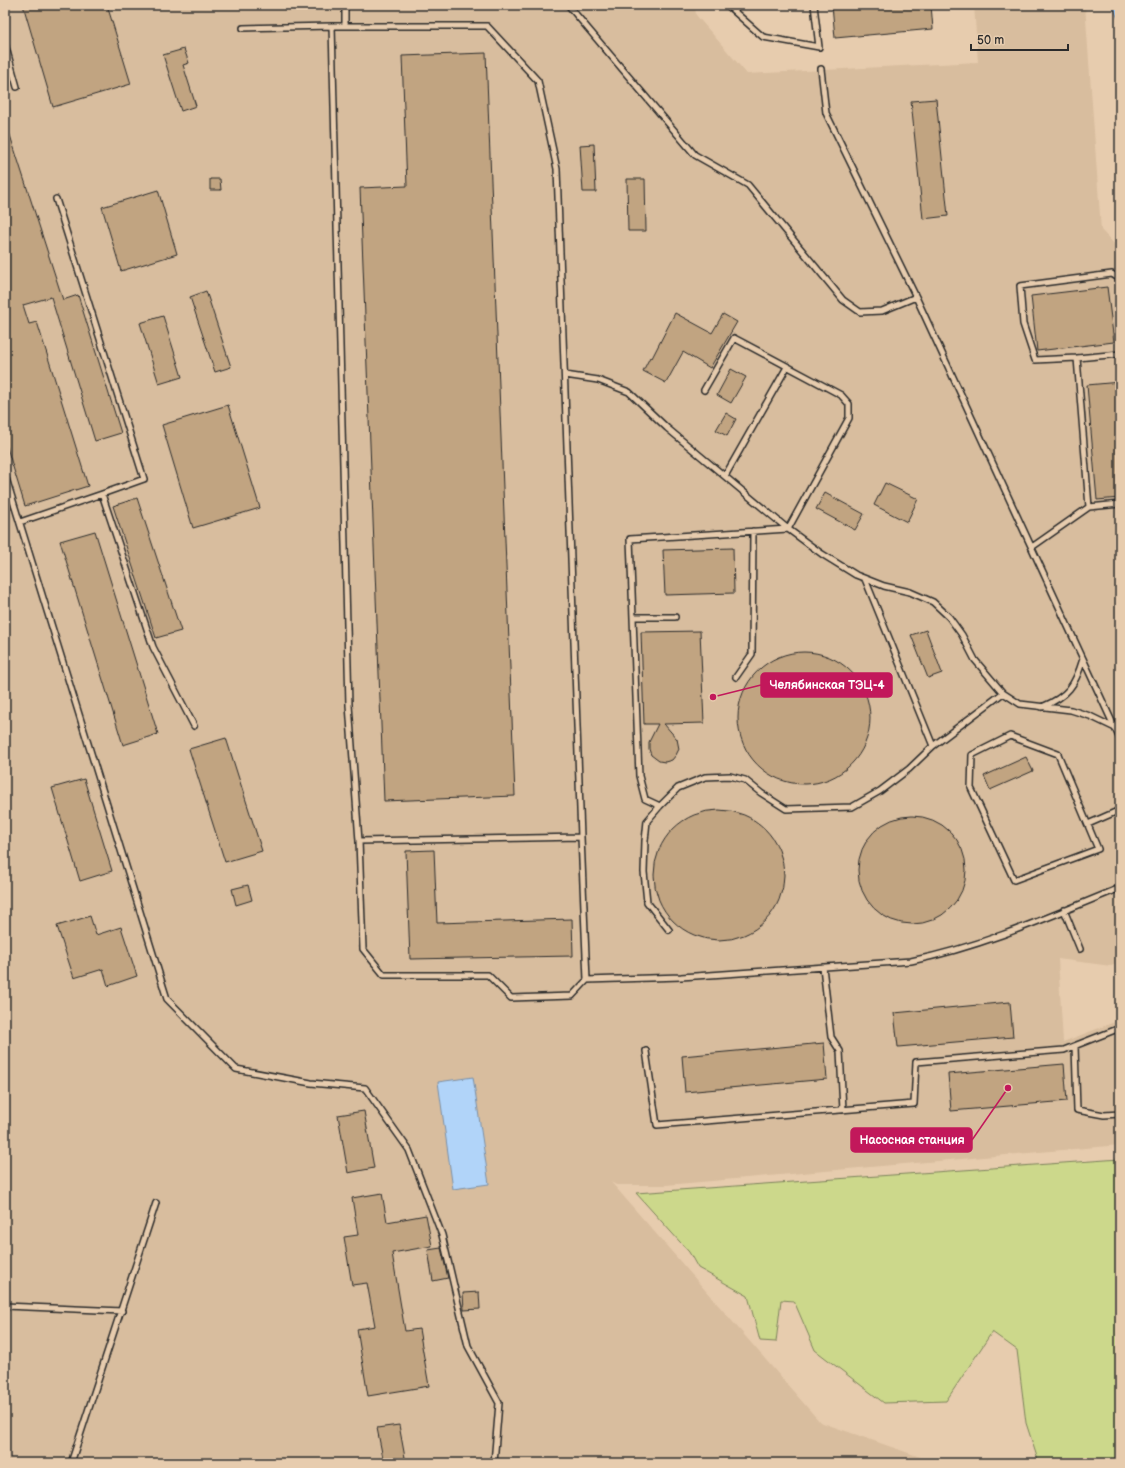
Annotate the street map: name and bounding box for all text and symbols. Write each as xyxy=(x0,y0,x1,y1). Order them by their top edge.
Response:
scale bar xyxy=(971,26,1068,52)
text: 50 m xyxy=(977,33,1004,48)
callout: Челябинская ТЭЦ-4 xyxy=(761,673,892,697)
text: Челябинская ТЭЦ-4 xyxy=(769,678,885,693)
callout: Насосная станция xyxy=(851,1128,972,1152)
text: Насосная станция xyxy=(859,1133,965,1148)

